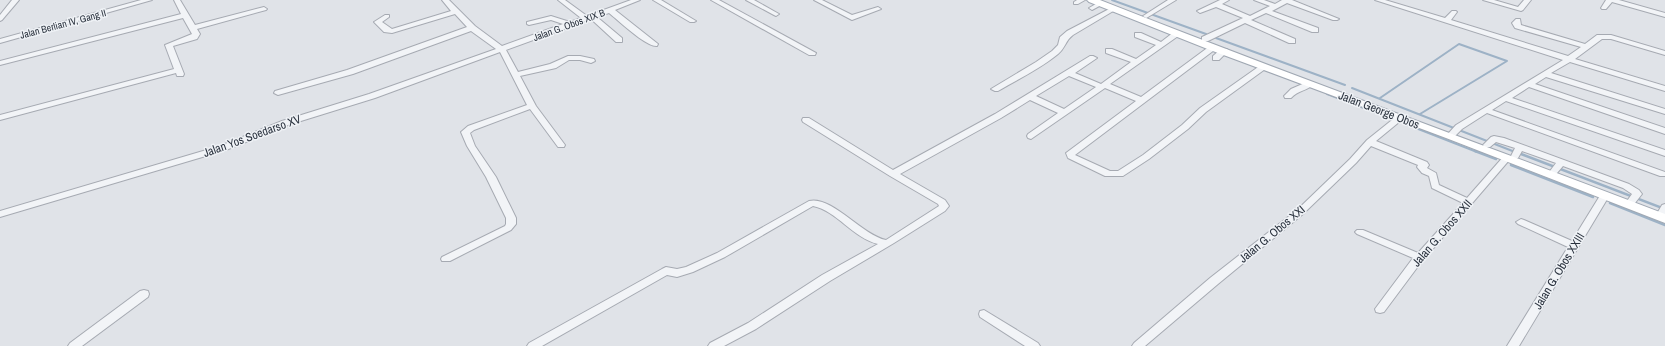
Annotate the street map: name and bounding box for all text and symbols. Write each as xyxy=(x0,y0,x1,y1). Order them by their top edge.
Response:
street label: Jalan Berlian IV, Gang II xyxy=(19,6,107,42)
street label: Jalan G. Obos XIX B xyxy=(531,6,607,44)
street label: Jalan George Obos xyxy=(1336,87,1422,133)
street label: Jalan Yos Soedarso XV xyxy=(201,111,304,161)
street label: Jalan G. Obos XXII xyxy=(1408,196,1476,270)
street label: Jalan G. Obos XXI xyxy=(1236,202,1308,266)
street label: Jalan G. Obos XXIII xyxy=(1530,230,1588,312)

